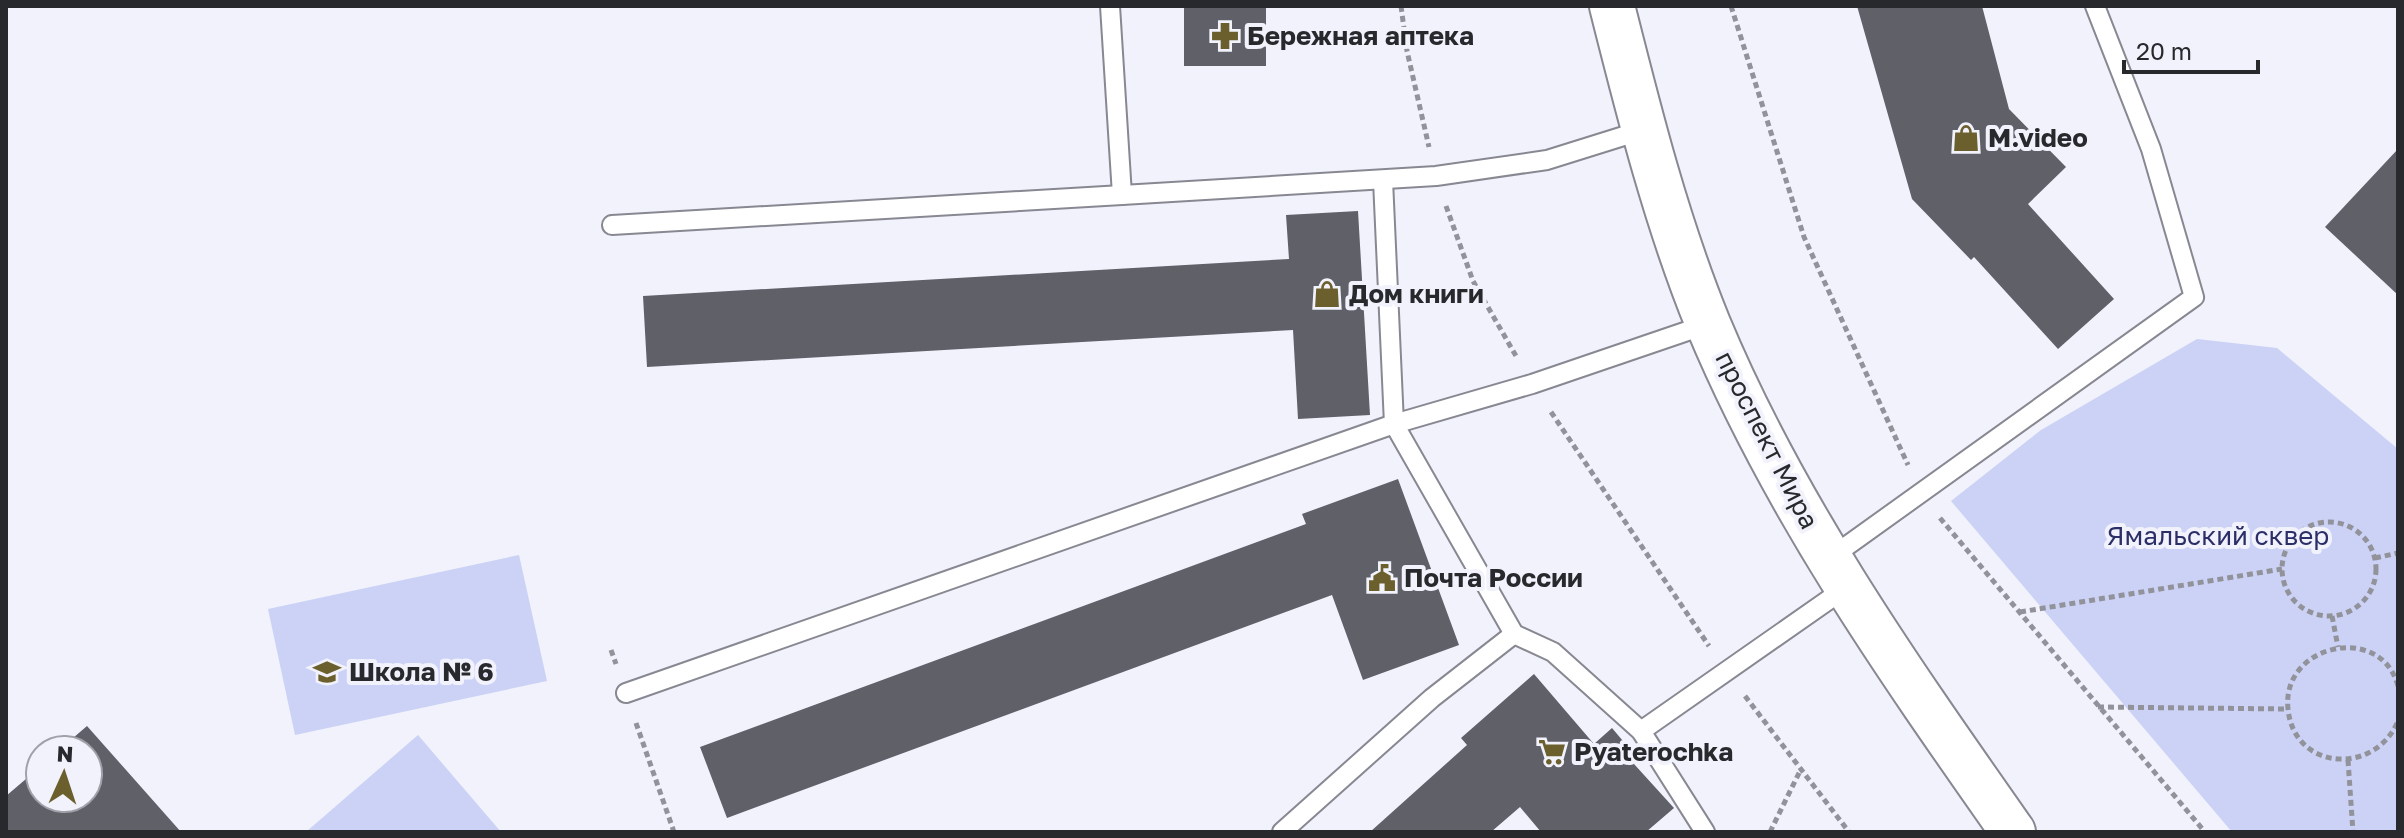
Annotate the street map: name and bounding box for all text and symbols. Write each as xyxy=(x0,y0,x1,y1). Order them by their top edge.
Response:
place label: Бережная аптека xyxy=(1247,20,1474,51)
pharmacy icon: Бережная аптека xyxy=(1210,21,1240,51)
scale bar xyxy=(2124,24,2258,74)
text: 20 m xyxy=(2136,36,2192,65)
place label: M.video xyxy=(1988,122,2088,153)
shop icon: M.video xyxy=(1951,123,1981,153)
place label: Дом книги xyxy=(1349,278,1484,309)
shop icon: Дом книги xyxy=(1312,279,1342,309)
street label: проспект Мира xyxy=(1709,346,1826,534)
park label: Ямальский сквер xyxy=(2107,520,2329,551)
place label: Почта России xyxy=(1404,562,1583,593)
public building icon: Почта России xyxy=(1367,563,1397,593)
place label: Школа № 6 xyxy=(349,656,494,687)
school or university icon: Школа № 6 xyxy=(312,657,342,687)
north arrow xyxy=(24,734,104,814)
place label: Pyaterochka xyxy=(1574,736,1733,767)
supermarket icon: Pyaterochka xyxy=(1537,737,1567,767)
text: N xyxy=(56,740,74,767)

